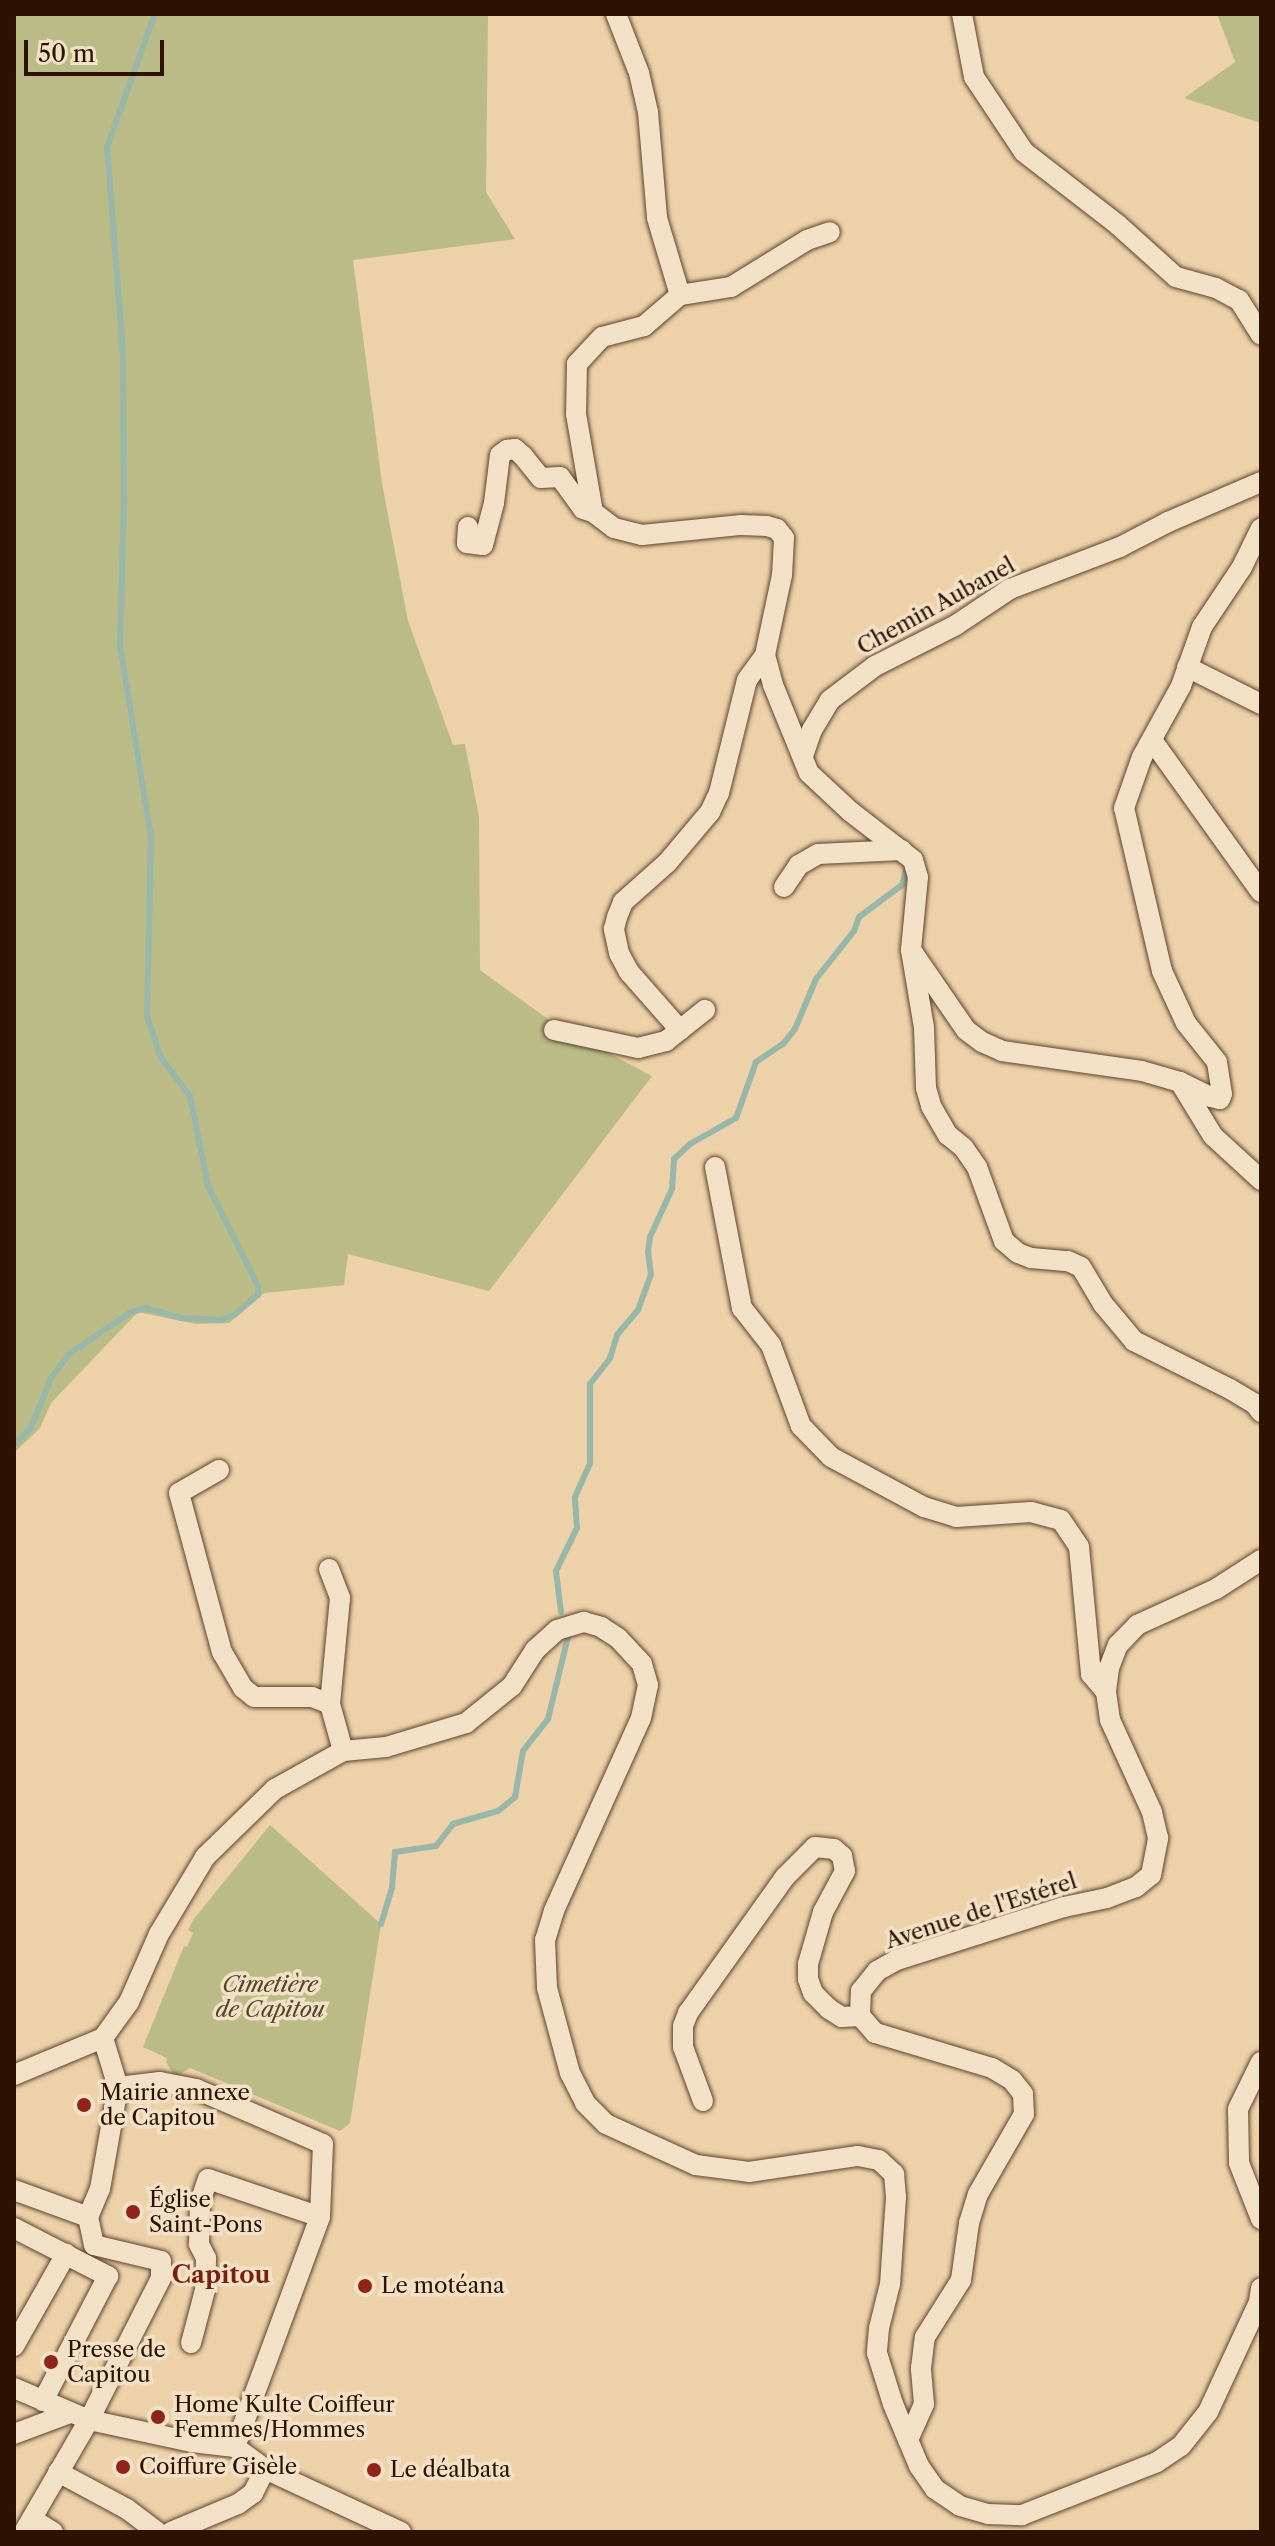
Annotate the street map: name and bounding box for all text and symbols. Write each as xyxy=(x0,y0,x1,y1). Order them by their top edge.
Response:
scale bar xyxy=(28,24,168,74)
text: 50 m xyxy=(38,39,95,68)
street label: Chemin Aubanel xyxy=(852,552,1020,660)
street label: Avenue de l'Estérel xyxy=(882,1868,1080,1954)
park label: Cimetière de Capitou xyxy=(216,1971,324,2022)
place label: Mairie annexe de Capitou xyxy=(100,2079,250,2130)
marker: Mairie annexe de Capitou xyxy=(75,2096,93,2114)
place label: Église Saint-Pons xyxy=(149,2186,263,2238)
marker: Église Saint-Pons xyxy=(124,2203,142,2221)
district label: Capitou xyxy=(172,2261,270,2289)
place label: Le motéana xyxy=(381,2273,505,2299)
marker: Le motéana xyxy=(356,2277,374,2295)
place label: Presse de Capitou xyxy=(67,2336,166,2388)
marker: Presse de Capitou xyxy=(42,2353,60,2371)
place label: Home Kulte Coiffeur Femmes/Hommes xyxy=(174,2391,395,2442)
marker: Home Kulte Coiffeur Femmes/Hommes xyxy=(149,2408,167,2426)
place label: Coiffure Gisèle xyxy=(139,2454,297,2480)
place label: Le déalbata xyxy=(390,2457,511,2483)
marker: Coiffure Gisèle xyxy=(114,2458,132,2476)
marker: Le déalbata xyxy=(365,2461,383,2479)

